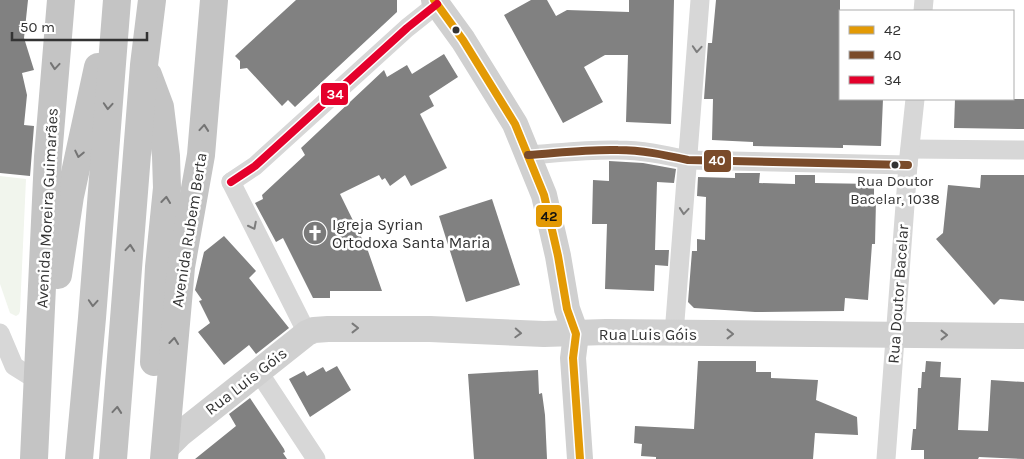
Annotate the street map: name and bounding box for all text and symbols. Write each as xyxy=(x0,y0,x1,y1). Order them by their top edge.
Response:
scale bar xyxy=(12,10,148,42)
legend xyxy=(839,10,1014,100)
text: 50 m xyxy=(20,18,55,36)
text: 42 xyxy=(884,21,901,39)
unlabelled marker xyxy=(451,25,461,35)
one-way arrow xyxy=(691,45,702,53)
text: 40 xyxy=(884,46,901,64)
one-way arrow xyxy=(50,62,61,70)
text: 34 xyxy=(884,71,902,89)
line badge: 34 xyxy=(320,82,349,106)
text: 34 xyxy=(326,86,344,103)
one-way arrow xyxy=(103,103,114,111)
street label: Avenida Moreira Guimarães xyxy=(32,107,62,309)
one-way arrow xyxy=(198,124,209,132)
line badge: 40 xyxy=(703,149,732,173)
one-way arrow xyxy=(74,150,85,159)
street label: Avenida Rubem Berta xyxy=(167,151,211,309)
text: 40 xyxy=(708,152,726,169)
marker: Rua Doutor Bacelar, 1038 xyxy=(890,160,900,170)
place label: Rua Doutor Bacelar, 1038 xyxy=(850,172,940,208)
one-way arrow xyxy=(160,196,171,204)
line badge: 42 xyxy=(535,204,563,228)
one-way arrow xyxy=(679,207,690,215)
text: 42 xyxy=(541,208,557,225)
place label: Igreja Syrian Ortodoxa Santa Maria xyxy=(332,215,490,252)
one-way arrow xyxy=(247,220,257,229)
church icon: Igreja Syrian Ortodoxa Santa Maria xyxy=(302,220,328,246)
street label: Rua Doutor Bacelar xyxy=(884,223,912,364)
one-way arrow xyxy=(124,244,135,252)
one-way arrow xyxy=(88,300,99,308)
one-way arrow xyxy=(352,323,360,334)
street label: Rua Luis Góis xyxy=(599,325,697,344)
one-way arrow xyxy=(514,328,522,339)
one-way arrow xyxy=(726,329,734,339)
one-way arrow xyxy=(940,330,948,340)
one-way arrow xyxy=(168,336,179,344)
street label: Rua Luis Góis xyxy=(201,343,291,419)
one-way arrow xyxy=(111,406,122,414)

